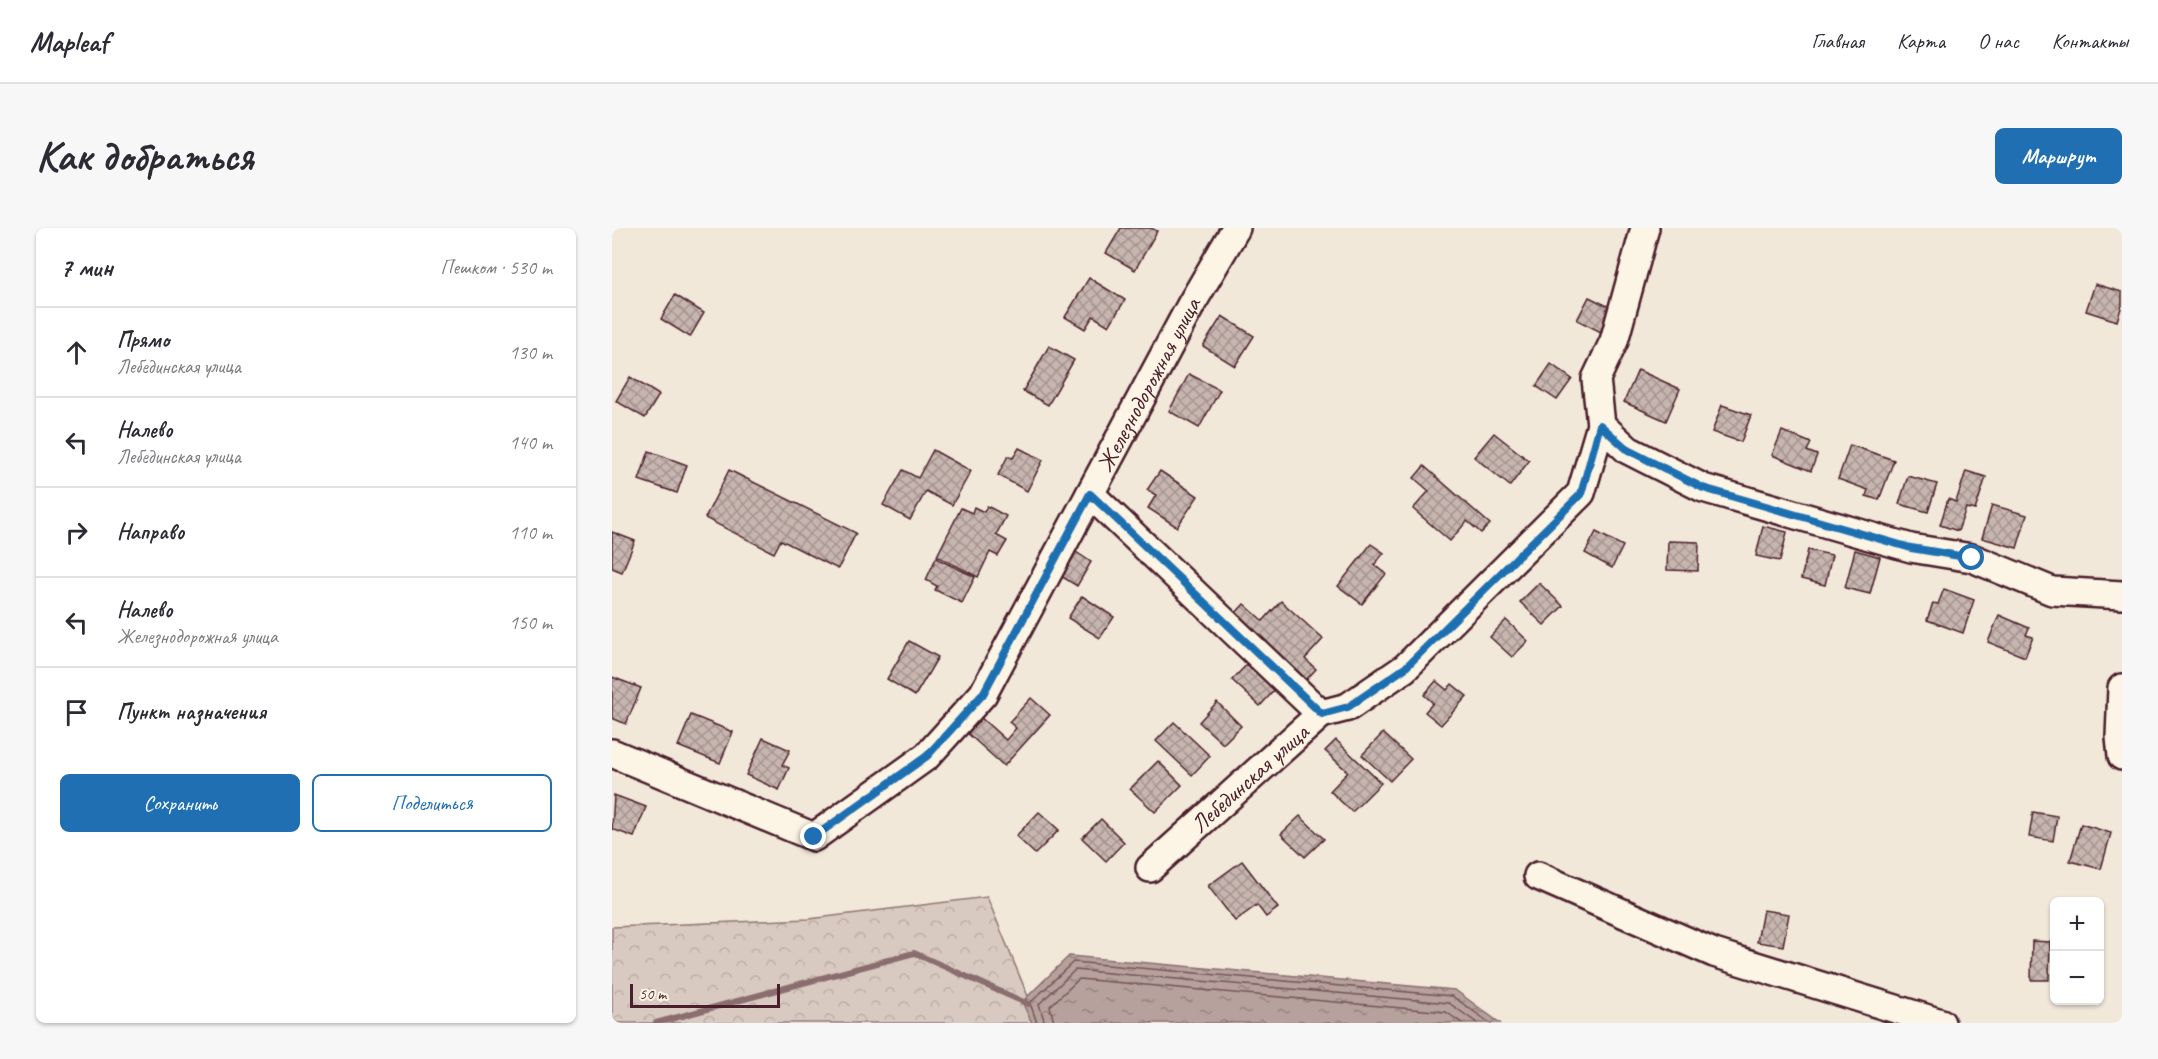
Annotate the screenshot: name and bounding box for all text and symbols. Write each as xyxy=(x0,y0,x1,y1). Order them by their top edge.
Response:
text: Mapleaf xyxy=(30,24,108,59)
text: Главная xyxy=(1811,28,1864,54)
text: Карта xyxy=(1897,28,1945,54)
text: О нас xyxy=(1978,28,2019,54)
text: Контакты xyxy=(2052,28,2128,54)
button: Маршрут xyxy=(1995,128,2122,184)
text: Как добраться xyxy=(36,130,253,183)
text: 7 мин xyxy=(60,251,113,284)
text: Пешком · 530 m xyxy=(440,255,552,280)
street label: Железнодорожная улица xyxy=(1090,291,1208,477)
text: Прямо xyxy=(117,326,169,354)
icon: ahead xyxy=(60,336,93,369)
text: 130 m xyxy=(509,340,552,365)
text: Лебединская улица xyxy=(117,354,241,379)
text: Налево xyxy=(117,416,173,444)
icon: left xyxy=(60,426,93,459)
text: 140 m xyxy=(509,430,552,455)
text: Лебединская улица xyxy=(117,444,241,469)
icon: right xyxy=(60,516,93,549)
text: Направо xyxy=(117,518,184,546)
text: 110 m xyxy=(509,520,552,545)
route start xyxy=(1958,544,1984,570)
text: Налево xyxy=(117,596,173,624)
icon: left xyxy=(60,606,93,639)
text: 150 m xyxy=(509,610,552,635)
text: Железнодорожная улица xyxy=(117,624,278,649)
icon: arrive xyxy=(60,696,93,729)
text: Пункт назначения xyxy=(117,698,266,726)
street label: Лебединская улица xyxy=(1184,717,1316,839)
button: Сохранить xyxy=(60,774,300,832)
button: Поделиться xyxy=(312,774,552,832)
route end xyxy=(800,823,826,849)
map controls xyxy=(2050,897,2104,1005)
button: + xyxy=(2050,897,2104,951)
button: − xyxy=(2050,951,2104,1005)
scale bar xyxy=(630,981,780,1008)
text: 50 m xyxy=(639,984,666,1004)

